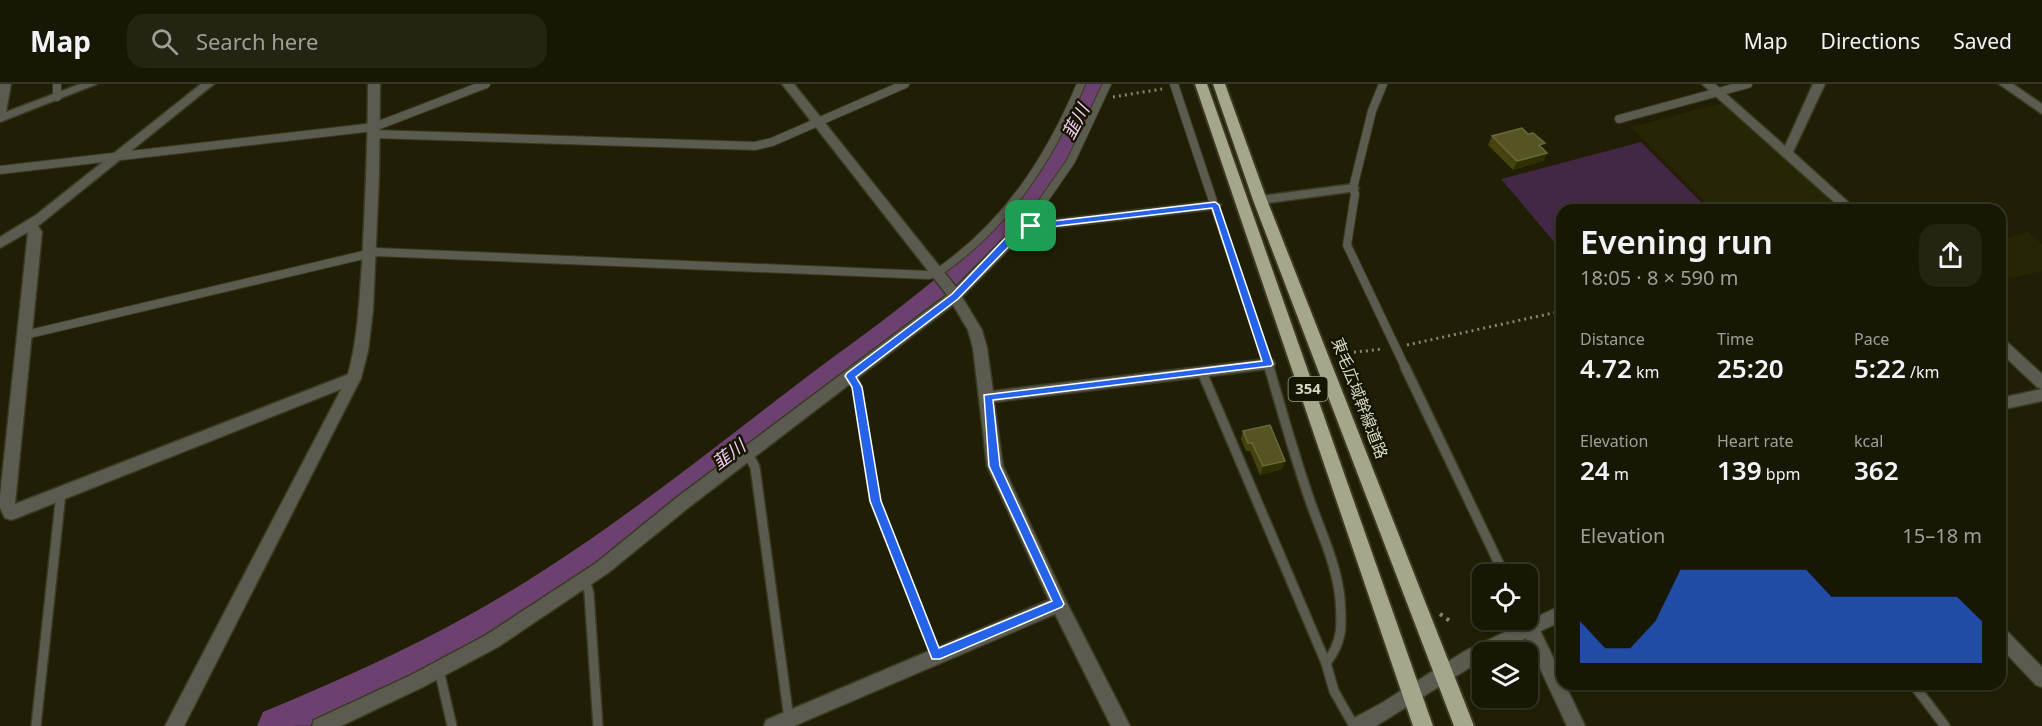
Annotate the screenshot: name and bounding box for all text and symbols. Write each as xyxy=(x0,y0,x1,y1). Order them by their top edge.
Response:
search box xyxy=(127,14,547,68)
text: Map xyxy=(30,22,91,60)
icon: search xyxy=(148,25,181,58)
text: Search here xyxy=(196,26,318,56)
text: Map xyxy=(1744,27,1788,55)
text: Directions xyxy=(1821,27,1920,55)
text: Saved xyxy=(1953,27,2012,55)
water label: 韮川 xyxy=(1056,98,1095,143)
pin xyxy=(1005,200,1056,251)
icon: arrive xyxy=(1014,209,1047,242)
text: Evening run xyxy=(1580,219,1773,264)
button: share xyxy=(1919,224,1982,287)
text: 18:05 · 8 × 590 m xyxy=(1580,264,1738,291)
text: Distance xyxy=(1580,328,1645,350)
text: Time xyxy=(1717,328,1754,350)
text: Pace xyxy=(1854,328,1889,350)
street label: 東毛広域幹線道路 xyxy=(1327,334,1393,462)
text: 4.72 xyxy=(1580,350,1632,386)
text: 25:20 xyxy=(1717,350,1784,386)
text: 5:22 xyxy=(1854,350,1906,386)
text: km xyxy=(1632,361,1659,383)
text: /km xyxy=(1906,361,1939,383)
road number: 354 xyxy=(1288,377,1328,401)
text: Elevation xyxy=(1580,430,1648,452)
text: Heart rate xyxy=(1717,430,1793,452)
text: kcal xyxy=(1854,430,1883,452)
water label: 韮川 xyxy=(707,433,752,475)
text: 24 xyxy=(1580,452,1610,488)
text: 139 xyxy=(1717,452,1762,488)
text: 362 xyxy=(1854,452,1899,488)
text: m xyxy=(1610,463,1629,485)
text: bpm xyxy=(1762,463,1800,485)
text: Elevation xyxy=(1580,522,1665,549)
text: 15–18 m xyxy=(1902,522,1982,549)
map controls xyxy=(1472,564,1538,708)
button: locate xyxy=(1472,564,1538,630)
button: layers xyxy=(1472,642,1538,708)

